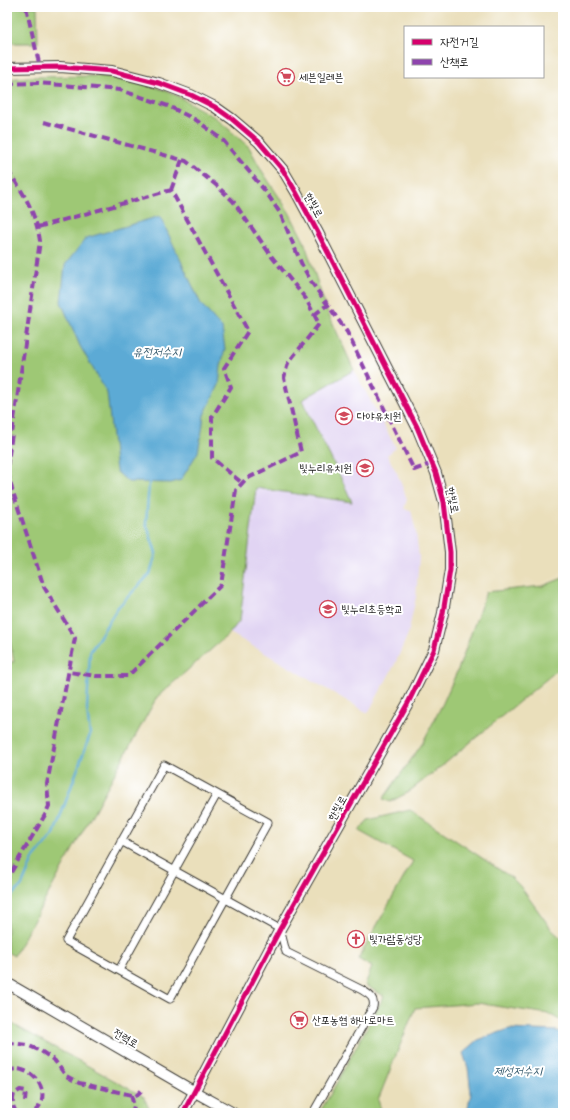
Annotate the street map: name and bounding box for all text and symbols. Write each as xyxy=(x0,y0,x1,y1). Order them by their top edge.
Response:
legend xyxy=(404,26,544,78)
text: 자전거길 xyxy=(440,31,479,53)
text: 산책로 xyxy=(440,51,469,73)
supermarket icon: 세븐일레븐 xyxy=(276,67,296,87)
place label: 세븐일레븐 xyxy=(299,68,343,87)
street label: 한빛로 xyxy=(299,189,328,222)
water label: 유전저수지 xyxy=(133,341,182,363)
school or university icon: 다야유치원 xyxy=(334,406,354,426)
place label: 다야유치원 xyxy=(357,407,401,426)
school or university icon: 빛누리유치원 xyxy=(355,458,375,478)
place label: 빛누리유치원 xyxy=(299,459,352,478)
street label: 한빛로 xyxy=(441,485,464,515)
school or university icon: 빛누리초등학교 xyxy=(318,599,338,619)
place label: 빛누리초등학교 xyxy=(341,600,403,619)
street label: 한빛로 xyxy=(323,792,352,824)
church icon: 빛가람동성당 xyxy=(346,929,366,949)
place label: 빛가람동성당 xyxy=(369,930,422,949)
supermarket icon: 산포농협 하나로마트 xyxy=(289,1010,309,1030)
place label: 산포농협 하나로마트 xyxy=(312,1011,395,1030)
street label: 전력로 xyxy=(109,1024,142,1053)
water label: 제성저수지 xyxy=(494,1060,543,1082)

